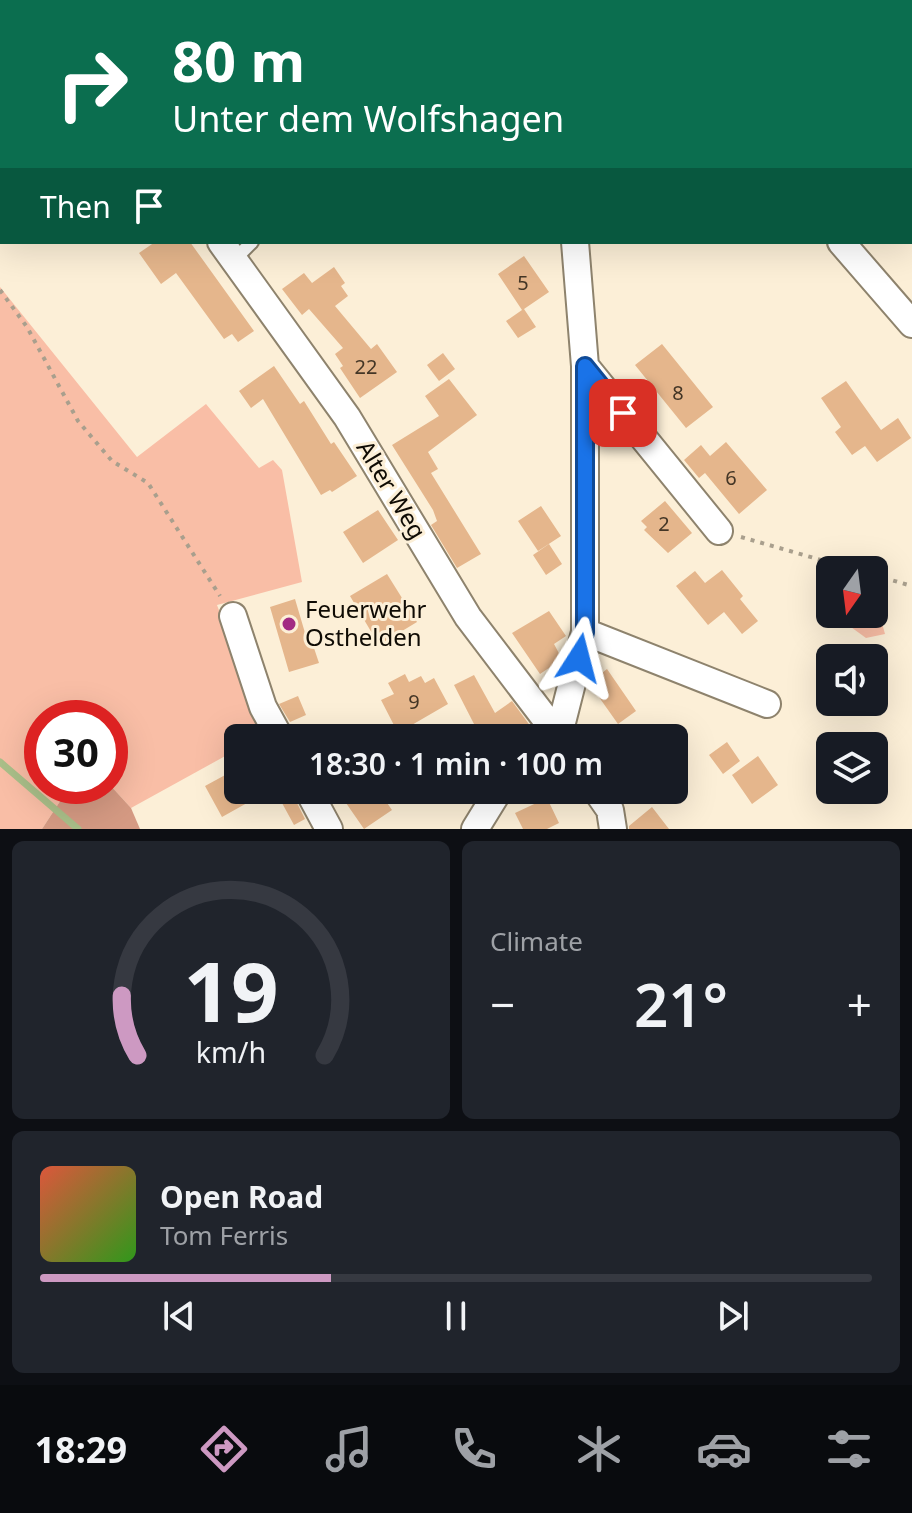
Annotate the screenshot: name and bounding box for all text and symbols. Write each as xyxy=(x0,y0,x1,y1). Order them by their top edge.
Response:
text: 80 m xyxy=(172,22,305,98)
icon: right xyxy=(40,32,144,136)
text: Unter dem Wolfshagen xyxy=(172,94,564,143)
icon: arrive xyxy=(127,184,171,228)
text: Then xyxy=(40,186,111,227)
house number: 5 xyxy=(517,269,529,296)
house number: 22 xyxy=(355,353,377,380)
pin xyxy=(589,379,657,447)
house number: 8 xyxy=(672,379,684,406)
icon: arrive xyxy=(601,391,645,435)
street label: Alter Weg xyxy=(350,434,435,545)
house number: 6 xyxy=(725,464,737,491)
house number: 2 xyxy=(658,510,670,537)
north arrow xyxy=(816,556,888,628)
map controls xyxy=(816,556,888,804)
place label: Feuerwehr Osthelden xyxy=(305,592,427,653)
marker: Feuerwehr Osthelden xyxy=(280,615,298,633)
position arrow xyxy=(537,616,621,700)
button: sound xyxy=(816,644,888,716)
house number: 9 xyxy=(408,688,420,715)
speed limit sign: 30 xyxy=(24,700,128,804)
button: layers xyxy=(816,732,888,804)
text: 18:30 · 1 min · 100 m xyxy=(309,743,603,784)
text: Climate xyxy=(490,923,583,959)
text: 19 xyxy=(183,933,279,1046)
text: 21° xyxy=(634,963,728,1045)
text: − xyxy=(490,974,515,1034)
text: + xyxy=(847,974,872,1034)
text: km/h xyxy=(196,1032,266,1071)
text: Open Road xyxy=(160,1176,323,1217)
text: Tom Ferris xyxy=(160,1217,288,1253)
icon: previous xyxy=(157,1294,201,1338)
icon: pause xyxy=(434,1294,478,1338)
icon: next xyxy=(711,1294,755,1338)
icon: directions xyxy=(196,1421,252,1477)
icon: music xyxy=(321,1421,377,1477)
icon: phone xyxy=(446,1421,502,1477)
icon: climate xyxy=(571,1421,627,1477)
icon: car xyxy=(696,1421,752,1477)
icon: filters xyxy=(821,1421,877,1477)
text: 18:29 xyxy=(35,1425,127,1474)

